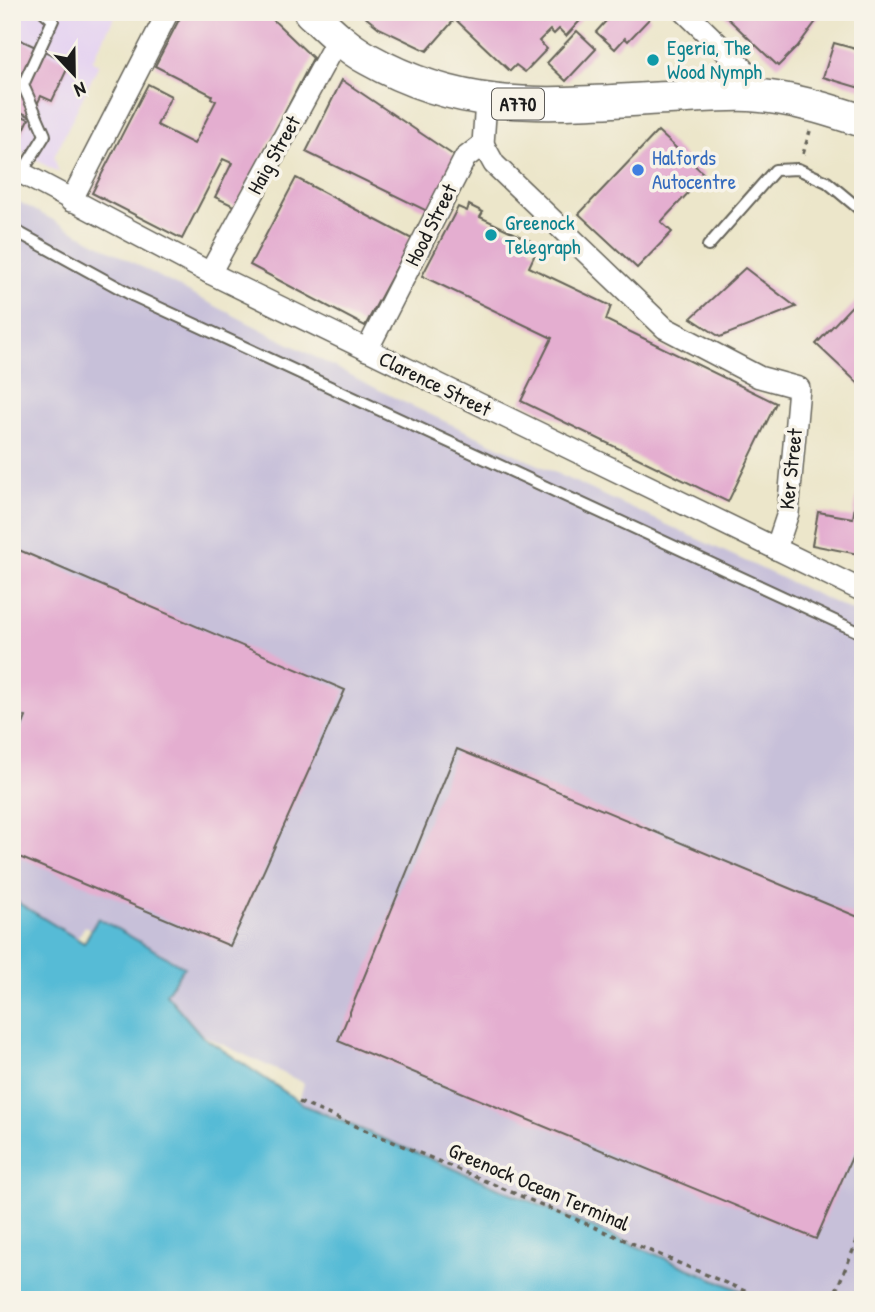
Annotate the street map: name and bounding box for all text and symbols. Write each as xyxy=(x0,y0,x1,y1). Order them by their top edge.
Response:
place label: Egeria, The Wood Nymph xyxy=(667,33,762,86)
north arrow xyxy=(38,38,108,108)
marker: Egeria, The Wood Nymph xyxy=(645,52,661,68)
text: N xyxy=(71,76,90,104)
road number: A770 xyxy=(492,88,544,120)
street label: Haig Street xyxy=(240,110,307,199)
place label: Halfords Autocentre xyxy=(652,143,736,196)
marker: Halfords Autocentre xyxy=(630,162,646,178)
street label: Hood Street xyxy=(398,178,464,271)
place label: Greenock Telegraph xyxy=(505,208,581,261)
marker: Greenock Telegraph xyxy=(483,227,499,243)
street label: Clarence Street xyxy=(374,344,497,424)
street label: Ker Street xyxy=(772,426,809,511)
street label: Greenock Ocean Terminal xyxy=(444,1135,634,1238)

